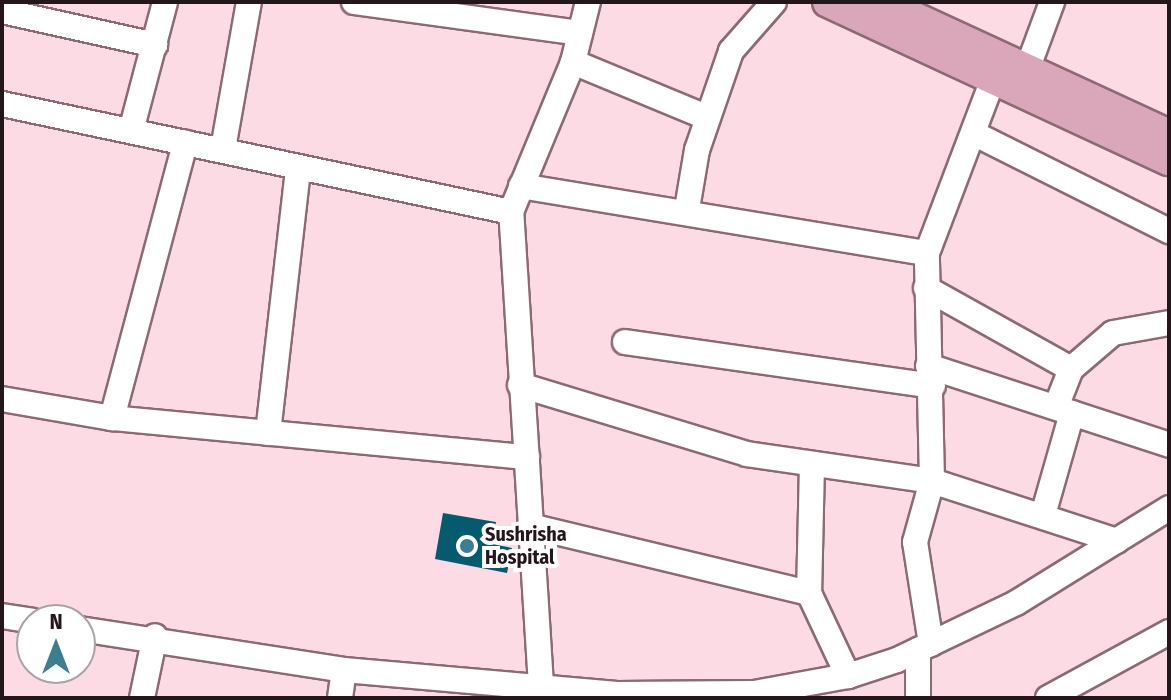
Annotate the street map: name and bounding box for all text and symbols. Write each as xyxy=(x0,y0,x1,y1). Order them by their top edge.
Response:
place label: Sushrisha Hospital xyxy=(485,522,567,569)
marker: Sushrisha Hospital xyxy=(456,535,478,557)
north arrow xyxy=(16,604,96,684)
text: N xyxy=(49,608,63,635)

